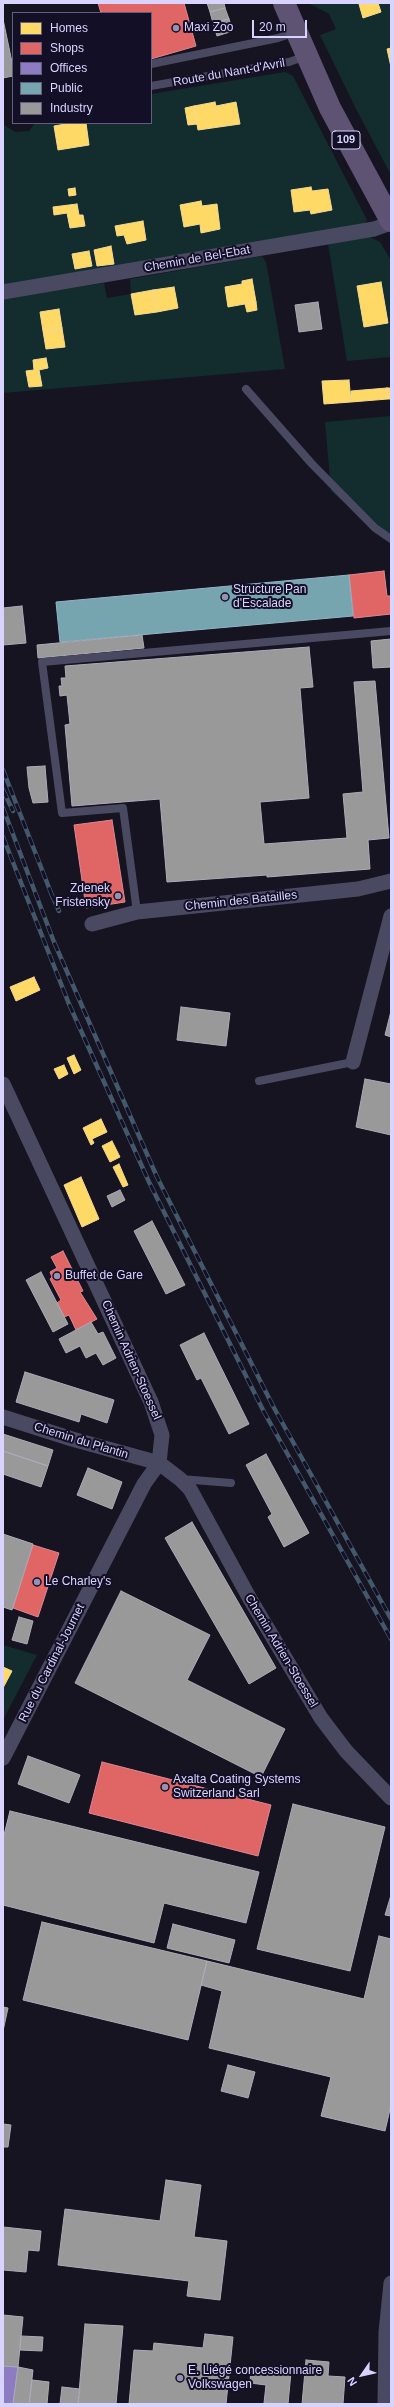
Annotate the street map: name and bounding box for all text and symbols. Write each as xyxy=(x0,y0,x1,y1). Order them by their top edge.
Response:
legend xyxy=(12,12,152,124)
scale bar xyxy=(254,12,309,38)
text: 20 m xyxy=(259,20,286,34)
text: Homes xyxy=(50,21,88,35)
place label: Maxi Zoo xyxy=(184,21,233,35)
marker: Maxi Zoo xyxy=(171,23,181,33)
text: Shops xyxy=(50,41,84,55)
street label: Route du Nant-d'Avril xyxy=(172,56,286,90)
text: Offices xyxy=(50,61,87,75)
text: Public xyxy=(50,81,83,95)
text: Industry xyxy=(50,101,93,115)
road number: 109 xyxy=(332,131,360,149)
street label: Chemin de Bel-Ebat xyxy=(143,243,251,275)
place label: Structure Pan d'Escalade xyxy=(233,583,306,611)
marker: Structure Pan d'Escalade xyxy=(220,592,230,602)
place label: Zdenek Fristensky xyxy=(55,882,110,910)
street label: Chemin des Batailles xyxy=(184,888,298,914)
marker: Zdenek Fristensky xyxy=(113,891,123,901)
place label: Buffet de Gare xyxy=(65,1269,143,1283)
marker: Buffet de Gare xyxy=(52,1271,62,1281)
street label: Chemin Adrien-Stoessel xyxy=(98,1298,164,1422)
street label: Chemin du Plantin xyxy=(32,1420,130,1462)
place label: Le Charley's xyxy=(45,1575,111,1589)
marker: Le Charley's xyxy=(32,1577,42,1587)
street label: Chemin Adrien-Stoessel xyxy=(242,1592,320,1710)
street label: Rue du Cardinal-Journet xyxy=(16,1601,88,1725)
place label: Axalta Coating Systems Switzerland Sarl xyxy=(173,1773,300,1801)
marker: Axalta Coating Systems Switzerland Sarl xyxy=(160,1782,170,1792)
north arrow xyxy=(342,2355,382,2395)
place label: E. Liégé concessionnaire Volkswagen xyxy=(188,2364,322,2392)
marker: E. Liégé concessionnaire Volkswagen xyxy=(175,2373,185,2383)
text: N xyxy=(345,2375,359,2388)

